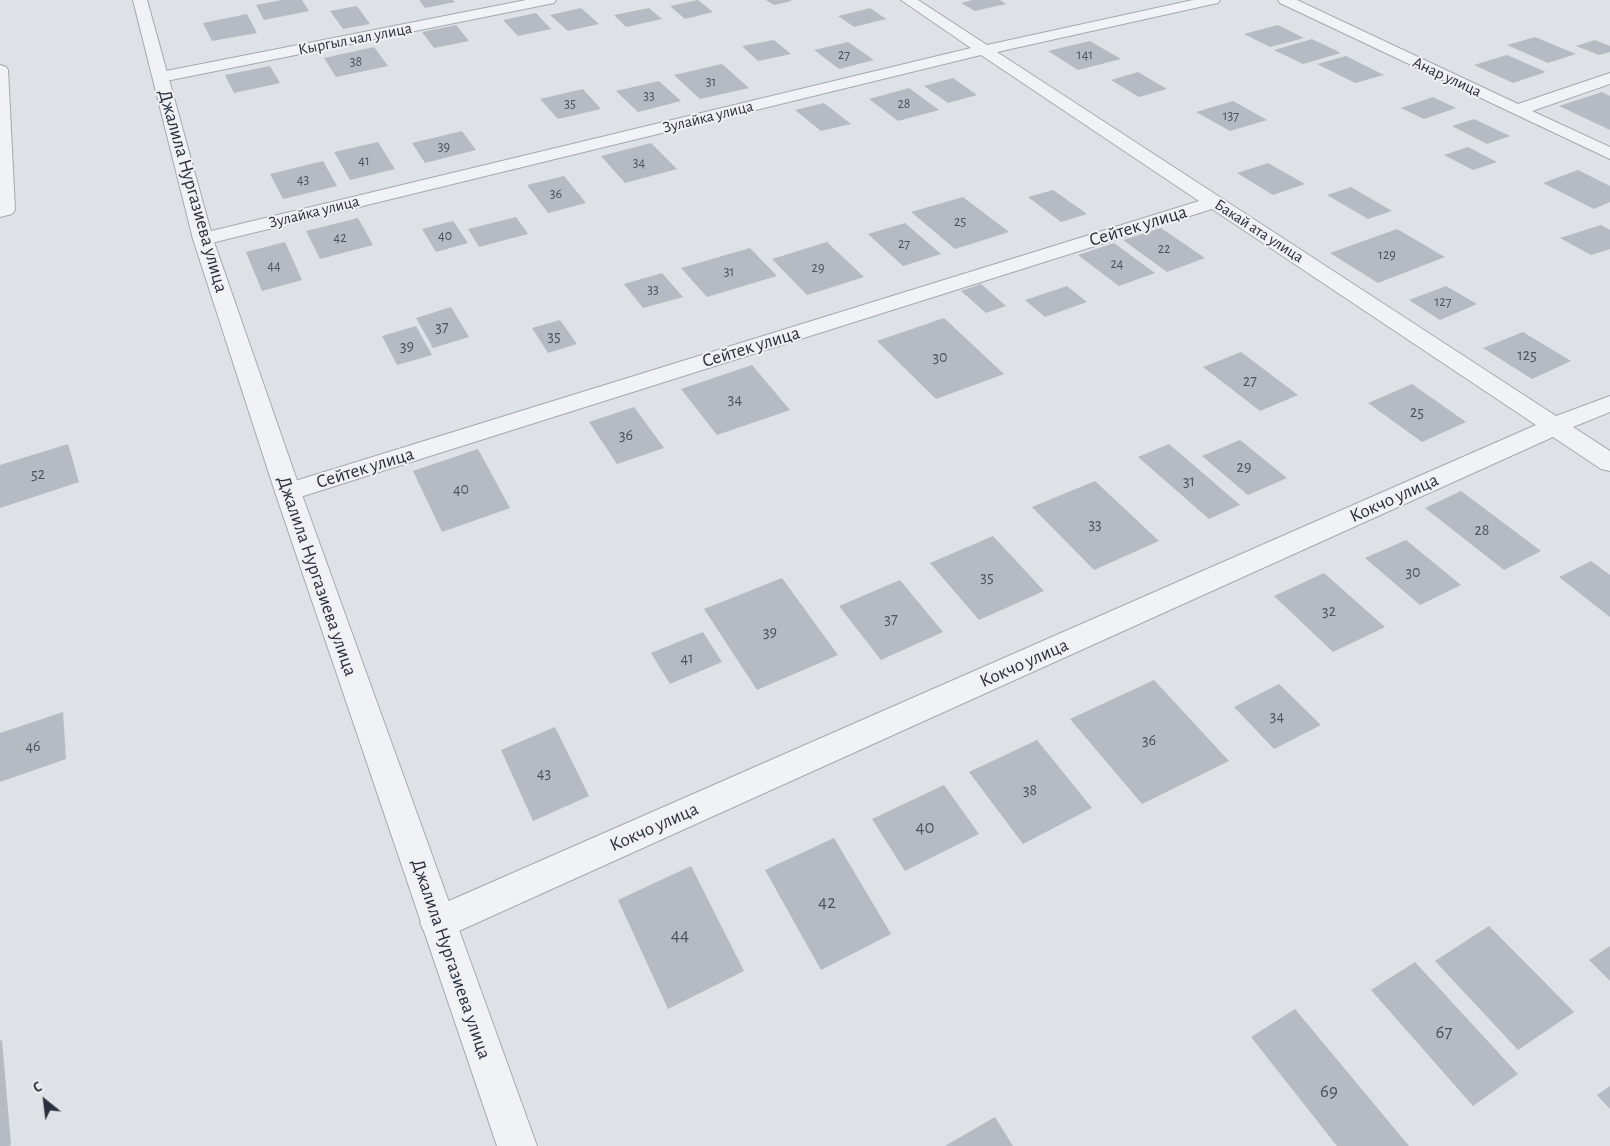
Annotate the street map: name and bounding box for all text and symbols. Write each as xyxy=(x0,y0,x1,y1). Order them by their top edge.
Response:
street label: Кыргыл чал улица xyxy=(297,19,413,59)
house number: 27 xyxy=(838,47,850,63)
house number: 141 xyxy=(1077,47,1093,63)
street label: Анар улица xyxy=(1409,53,1485,101)
house number: 38 xyxy=(350,54,362,70)
house number: 31 xyxy=(706,74,716,90)
street label: Джалила Нургазиева улица xyxy=(153,87,233,295)
house number: 33 xyxy=(643,88,655,104)
house number: 35 xyxy=(564,96,576,112)
street label: Зулайка улица xyxy=(661,96,755,138)
house number: 28 xyxy=(897,96,911,112)
house number: 137 xyxy=(1223,108,1239,124)
house number: 39 xyxy=(438,139,450,155)
house number: 41 xyxy=(358,153,370,169)
house number: 34 xyxy=(633,155,645,171)
house number: 43 xyxy=(297,172,309,188)
house number: 36 xyxy=(550,186,562,202)
street label: Зулайка улица xyxy=(267,191,361,233)
street label: Бакай ата улица xyxy=(1211,195,1307,267)
street label: Сейтек улица xyxy=(1086,200,1190,252)
house number: 25 xyxy=(954,214,966,230)
house number: 40 xyxy=(438,228,452,244)
house number: 42 xyxy=(333,230,347,246)
house number: 27 xyxy=(898,236,910,252)
house number: 22 xyxy=(1158,241,1170,257)
house number: 129 xyxy=(1378,247,1396,263)
house number: 24 xyxy=(1110,256,1124,272)
house number: 44 xyxy=(267,258,281,274)
house number: 29 xyxy=(812,260,824,276)
house number: 31 xyxy=(724,264,734,280)
house number: 33 xyxy=(647,282,659,298)
house number: 127 xyxy=(1434,294,1452,310)
house number: 37 xyxy=(435,317,449,337)
street label: Сейтек улица xyxy=(699,321,803,373)
house number: 35 xyxy=(547,326,561,346)
house number: 39 xyxy=(400,336,414,356)
house number: 125 xyxy=(1517,345,1537,365)
house number: 30 xyxy=(932,347,948,367)
house number: 27 xyxy=(1243,371,1257,391)
house number: 34 xyxy=(728,389,742,409)
house number: 25 xyxy=(1410,402,1424,422)
house number: 36 xyxy=(619,425,633,445)
street label: Сейтек улица xyxy=(313,442,417,494)
house number: 29 xyxy=(1237,457,1251,477)
house number: 52 xyxy=(31,464,45,484)
street label: Кокчо улица xyxy=(1346,468,1442,528)
house number: 31 xyxy=(1183,471,1195,491)
street label: Джалила Нургазиева улица xyxy=(272,473,362,679)
house number: 40 xyxy=(453,479,469,499)
house number: 33 xyxy=(1088,514,1102,534)
house number: 28 xyxy=(1475,520,1489,540)
house number: 30 xyxy=(1405,562,1421,582)
house number: 35 xyxy=(980,567,994,587)
house number: 32 xyxy=(1322,601,1336,621)
house number: 37 xyxy=(884,609,898,629)
house number: 39 xyxy=(763,622,777,642)
street label: Кокчо улица xyxy=(976,633,1072,693)
house number: 41 xyxy=(680,648,694,668)
house number: 34 xyxy=(1270,706,1284,726)
house number: 36 xyxy=(1142,730,1156,750)
house number: 46 xyxy=(25,736,41,756)
house number: 43 xyxy=(537,763,551,783)
house number: 38 xyxy=(1023,780,1037,800)
street label: Кокчо улица xyxy=(606,797,702,857)
house number: 40 xyxy=(915,816,935,838)
street label: Джалила Нургазиева улица xyxy=(406,856,496,1062)
house number: 42 xyxy=(818,891,836,913)
house number: 44 xyxy=(671,924,689,946)
house number: 67 xyxy=(1436,1021,1452,1043)
north arrow xyxy=(20,1076,70,1126)
text: С xyxy=(31,1080,45,1096)
house number: 69 xyxy=(1320,1080,1338,1102)

